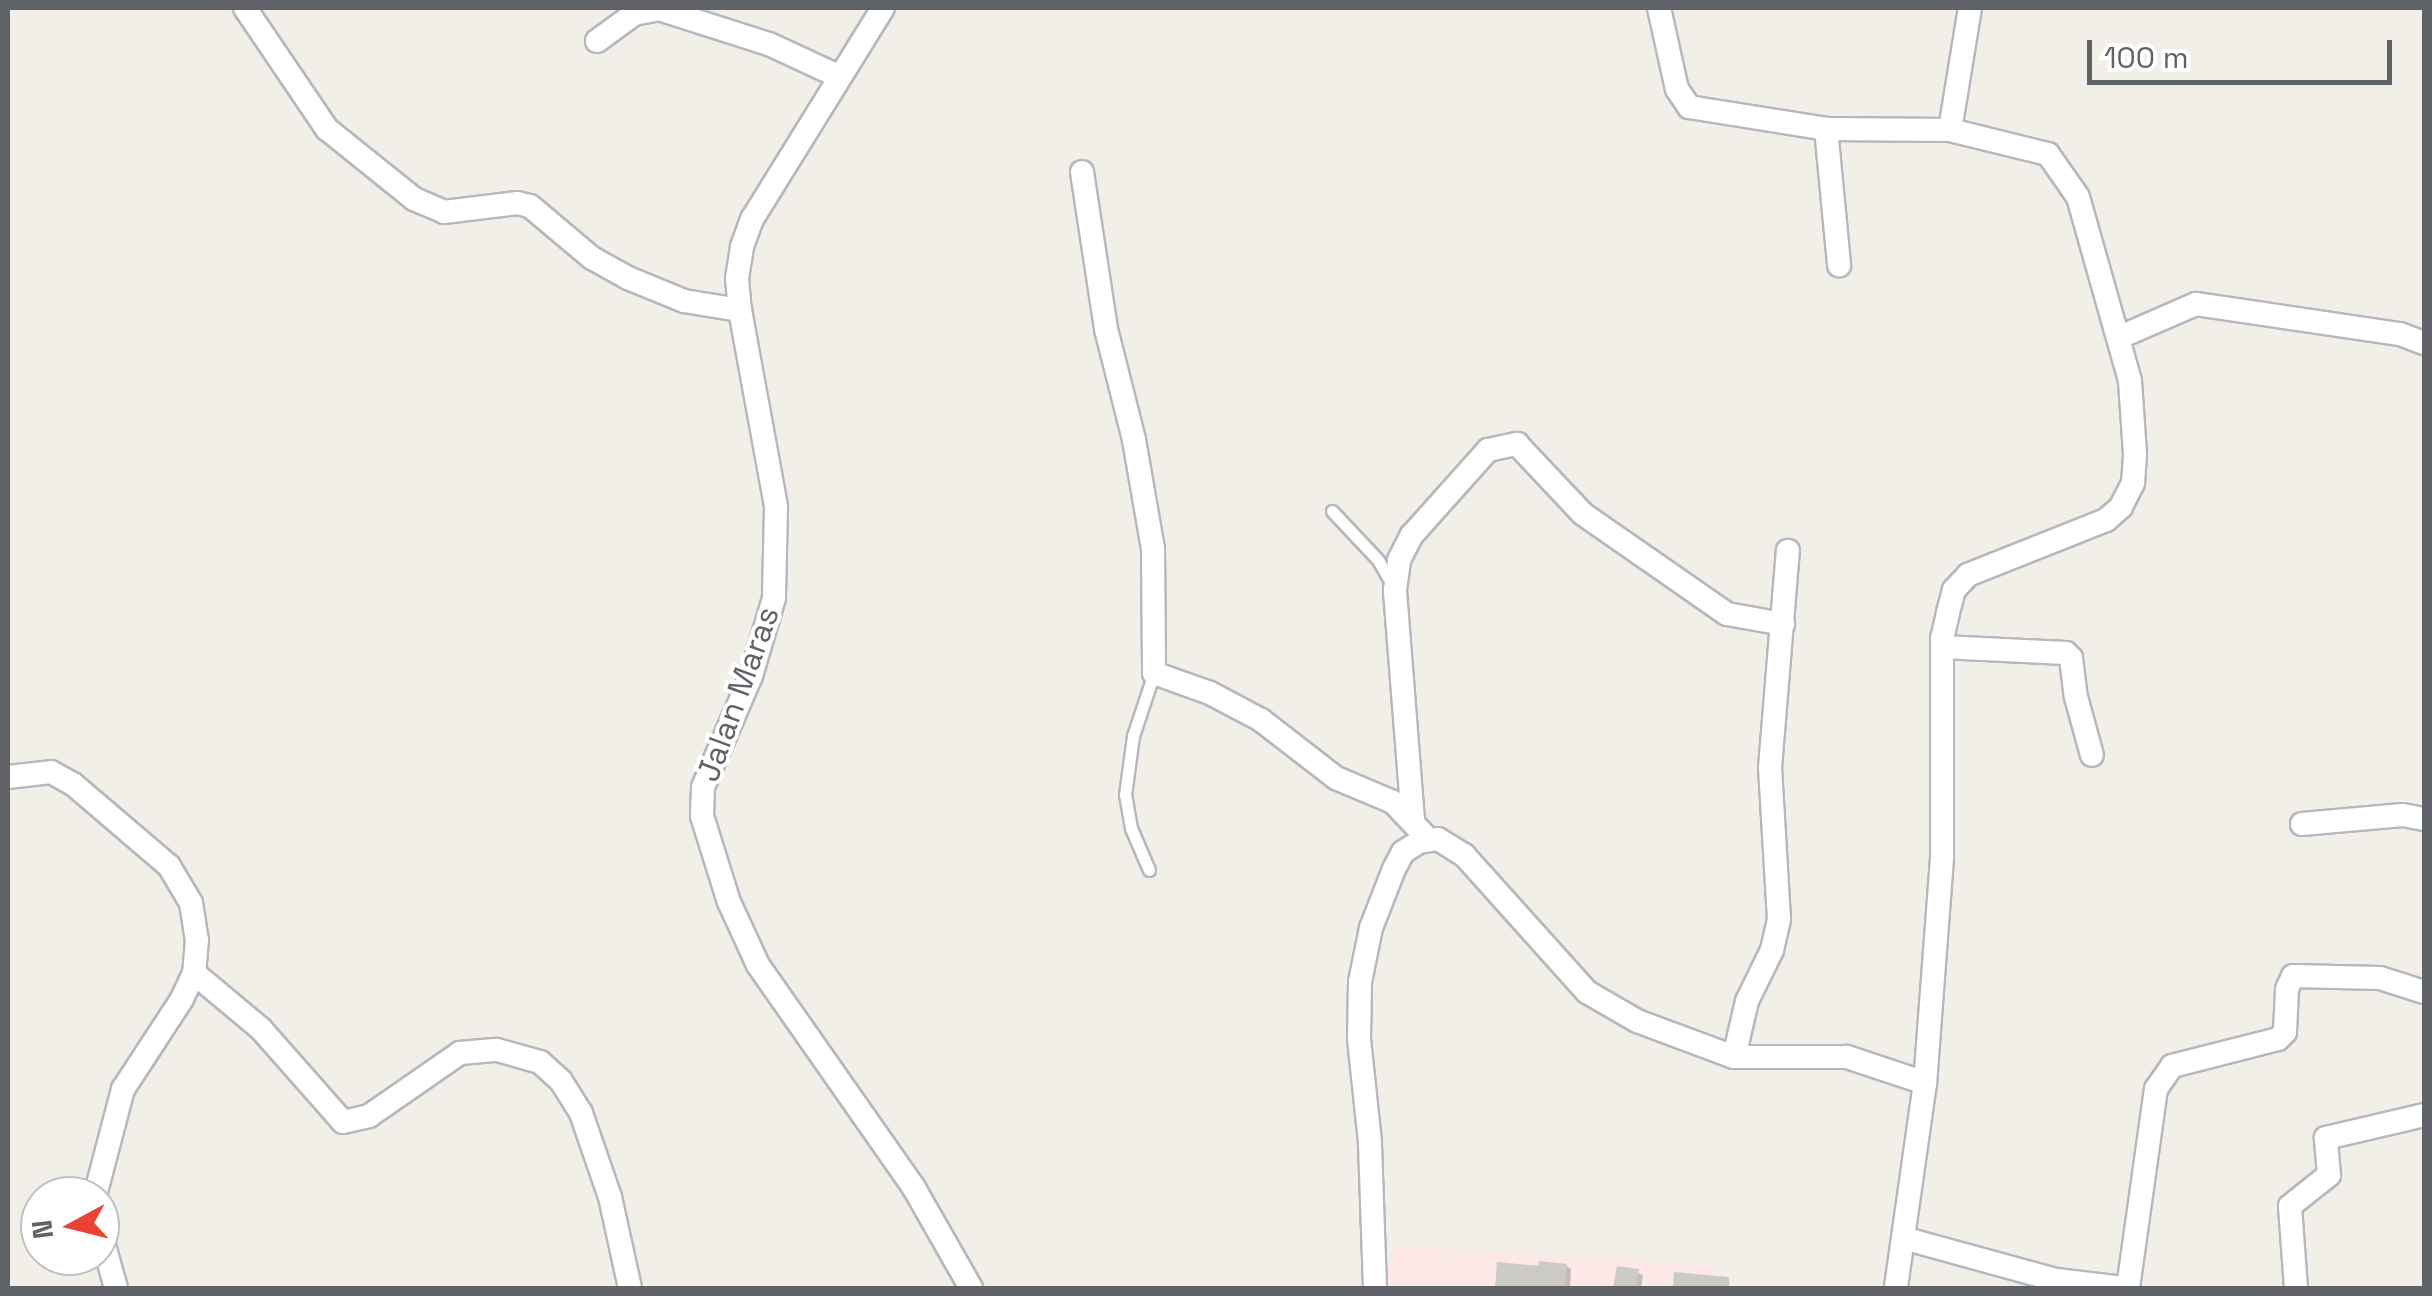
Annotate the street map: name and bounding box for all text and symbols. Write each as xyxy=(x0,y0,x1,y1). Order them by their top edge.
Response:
scale bar xyxy=(2092,20,2397,82)
text: 100 m xyxy=(2104,38,2189,77)
street label: Jalan Maras xyxy=(689,601,787,787)
north arrow xyxy=(20,1176,120,1276)
text: N xyxy=(23,1218,61,1241)

